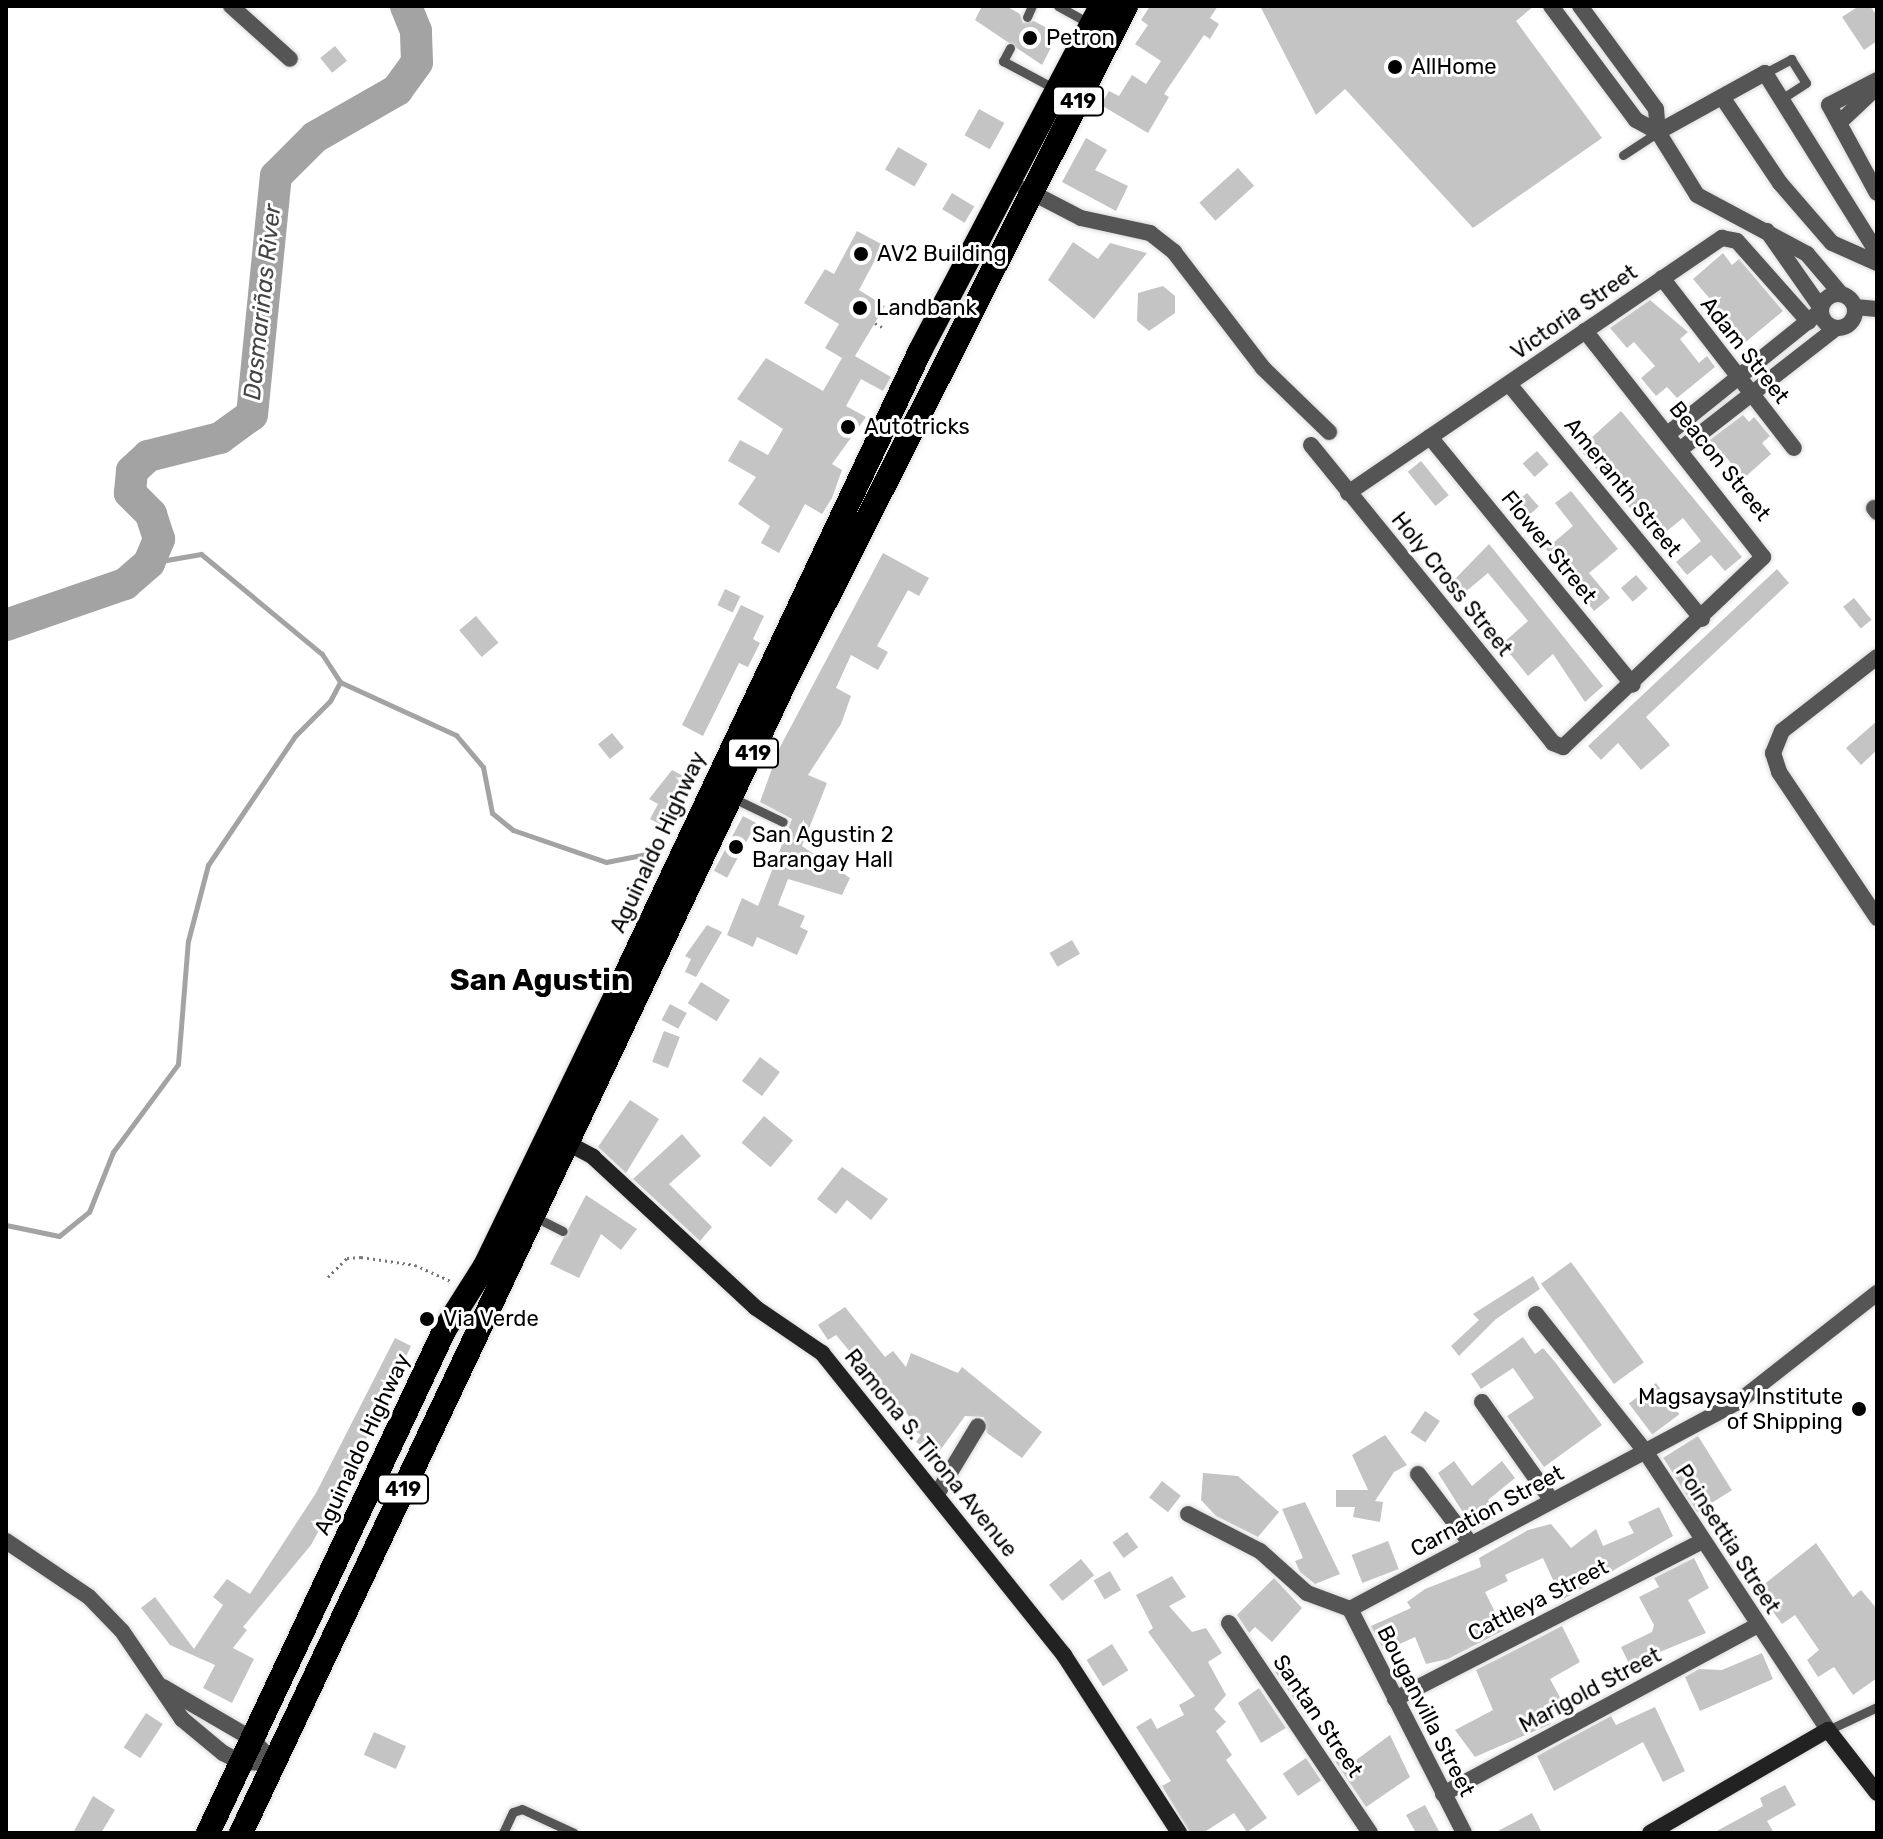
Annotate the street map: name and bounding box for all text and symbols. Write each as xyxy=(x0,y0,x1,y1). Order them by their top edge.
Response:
place label: Petron xyxy=(1046,25,1115,51)
marker: Petron xyxy=(1021,29,1039,47)
place label: AllHome xyxy=(1411,54,1497,80)
marker: AllHome xyxy=(1386,58,1404,76)
road number: 419 xyxy=(1052,85,1104,117)
water label: Dasmariñas River xyxy=(238,203,288,401)
place label: AV2 Building xyxy=(877,241,1007,267)
marker: AV2 Building xyxy=(852,245,870,263)
street label: Victoria Street xyxy=(1506,259,1642,365)
street label: Adam Street xyxy=(1695,291,1795,409)
place label: Landbank xyxy=(876,295,977,321)
marker: Landbank xyxy=(851,299,869,317)
street label: Beacon Street xyxy=(1664,396,1776,526)
street label: Ameranth Street xyxy=(1559,412,1687,562)
place label: Autotricks xyxy=(864,414,970,440)
marker: Autotricks xyxy=(839,418,857,436)
street label: Flower Street xyxy=(1495,485,1603,609)
street label: Holy Cross Street xyxy=(1386,506,1518,662)
road number: 419 xyxy=(727,737,779,769)
street label: Aguinaldo Highway xyxy=(604,747,712,937)
place label: San Agustin 2 Barangay Hall xyxy=(752,821,894,872)
marker: San Agustin 2 Barangay Hall xyxy=(727,838,745,856)
district label: San Agustin xyxy=(449,962,631,998)
place label: Via Verde xyxy=(443,1306,539,1332)
marker: Via Verde xyxy=(418,1310,436,1328)
street label: Ramona S. Tirona Avenue xyxy=(839,1343,1023,1563)
street label: Aguinaldo Highway xyxy=(308,1349,416,1539)
place label: Magsaysay Institute of Shipping xyxy=(1637,1383,1843,1434)
marker: Magsaysay Institute of Shipping xyxy=(1850,1400,1868,1418)
street label: Carnation Street xyxy=(1406,1460,1568,1562)
street label: Poinsettia Street xyxy=(1670,1460,1786,1618)
road number: 419 xyxy=(377,1473,429,1505)
street label: Cattleya Street xyxy=(1463,1553,1613,1647)
street label: Bouganvilla Street xyxy=(1372,1621,1480,1801)
street label: Marigold Street xyxy=(1515,1642,1665,1738)
street label: Santan Street xyxy=(1267,1650,1369,1782)

